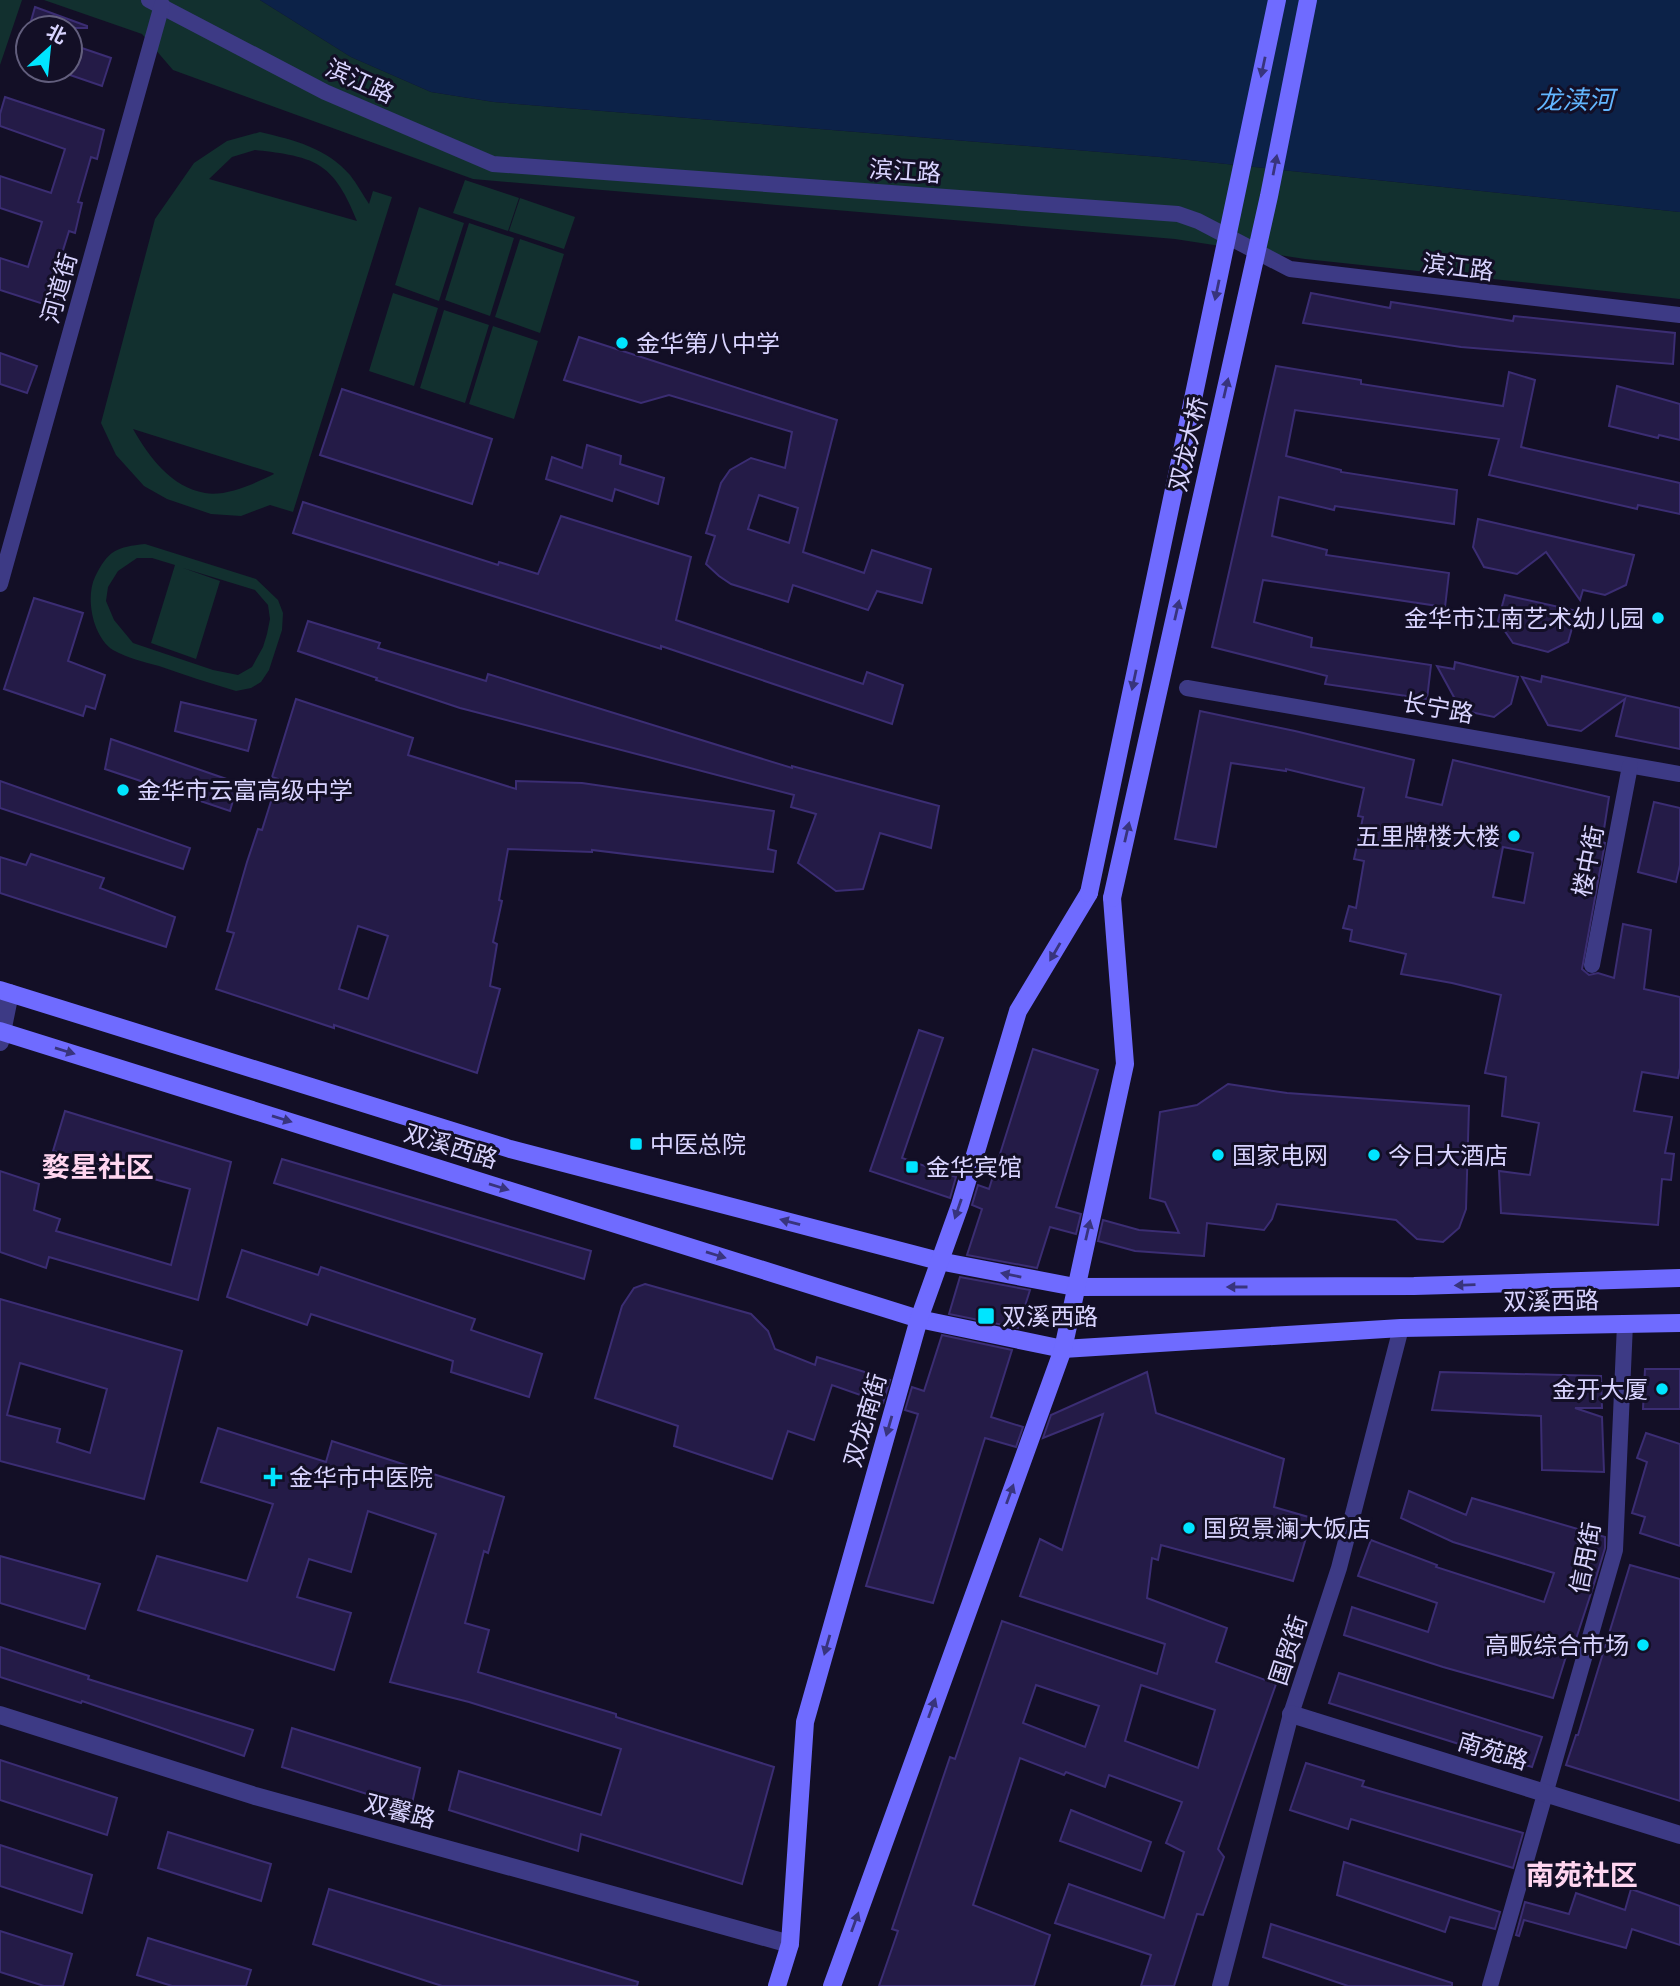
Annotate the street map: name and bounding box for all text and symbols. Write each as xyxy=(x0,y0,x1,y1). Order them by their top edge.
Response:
north arrow xyxy=(14,14,84,84)
text: 北 xyxy=(43,20,70,48)
street label: 滨江路 xyxy=(321,53,399,109)
one-way arrow xyxy=(1258,56,1269,78)
water label: 龙渎河 xyxy=(1536,85,1619,115)
street label: 滨江路 xyxy=(868,154,942,188)
one-way arrow xyxy=(1270,154,1281,176)
street label: 滨江路 xyxy=(1421,248,1495,286)
street label: 河道街 xyxy=(35,249,83,327)
one-way arrow xyxy=(1211,279,1222,301)
place label: 金华第八中学 xyxy=(636,329,780,358)
marker: 金华第八中学 xyxy=(614,335,630,351)
one-way arrow xyxy=(1221,377,1232,399)
street label: 双龙大桥 xyxy=(1163,394,1213,494)
one-way arrow xyxy=(1171,599,1182,621)
place label: 金华市江南艺术幼儿园 xyxy=(1404,604,1644,633)
marker: 金华市江南艺术幼儿园 xyxy=(1650,610,1666,626)
one-way arrow xyxy=(1129,669,1140,691)
street label: 长宁路 xyxy=(1400,687,1476,729)
place label: 金华市云富高级中学 xyxy=(137,776,353,805)
marker: 金华市云富高级中学 xyxy=(115,782,131,798)
one-way arrow xyxy=(1122,821,1133,843)
place label: 五里牌楼大楼 xyxy=(1356,822,1500,851)
street label: 楼中街 xyxy=(1567,823,1609,899)
marker: 五里牌楼大楼 xyxy=(1506,828,1522,844)
one-way arrow xyxy=(1049,943,1061,962)
one-way arrow xyxy=(55,1047,76,1057)
one-way arrow xyxy=(272,1115,293,1125)
street label: 双溪西路 xyxy=(401,1118,501,1174)
place label: 中医总院 xyxy=(650,1130,746,1159)
marker: 中医总院 xyxy=(628,1136,644,1152)
place label: 国家电网 xyxy=(1232,1141,1328,1170)
place label: 今日大酒店 xyxy=(1388,1141,1508,1170)
marker: 国家电网 xyxy=(1210,1147,1226,1163)
marker: 今日大酒店 xyxy=(1366,1147,1382,1163)
district label: 婺星社区 xyxy=(42,1151,154,1184)
place label: 金华宾馆 xyxy=(926,1153,1022,1182)
marker: 金华宾馆 xyxy=(904,1159,920,1175)
one-way arrow xyxy=(489,1183,510,1193)
one-way arrow xyxy=(952,1199,963,1220)
one-way arrow xyxy=(779,1216,801,1227)
one-way arrow xyxy=(1083,1219,1094,1241)
one-way arrow xyxy=(706,1251,727,1261)
one-way arrow xyxy=(1000,1269,1022,1280)
one-way arrow xyxy=(1454,1279,1476,1290)
one-way arrow xyxy=(1226,1281,1248,1293)
street label: 双溪西路 xyxy=(1503,1286,1599,1316)
place label: 双溪西路 xyxy=(1002,1302,1098,1331)
marker: 双溪西路 xyxy=(976,1306,996,1326)
street label: 双龙南街 xyxy=(838,1370,892,1470)
place label: 金开大厦 xyxy=(1552,1375,1648,1404)
marker: 金开大厦 xyxy=(1654,1381,1670,1397)
one-way arrow xyxy=(884,1416,894,1437)
place label: 金华市中医院 xyxy=(289,1463,433,1492)
marker: 金华市中医院 xyxy=(263,1467,283,1487)
one-way arrow xyxy=(1005,1484,1016,1505)
place label: 国贸景澜大饭店 xyxy=(1203,1514,1371,1543)
marker: 国贸景澜大饭店 xyxy=(1181,1520,1197,1536)
street label: 信用街 xyxy=(1564,1520,1606,1596)
street label: 国贸街 xyxy=(1263,1611,1313,1689)
place label: 高畈综合市场 xyxy=(1485,1631,1629,1660)
one-way arrow xyxy=(822,1635,832,1656)
marker: 高畈综合市场 xyxy=(1635,1637,1651,1653)
one-way arrow xyxy=(927,1697,938,1718)
street label: 南苑路 xyxy=(1454,1727,1532,1775)
street label: 双馨路 xyxy=(361,1788,439,1834)
district label: 南苑社区 xyxy=(1526,1859,1638,1892)
one-way arrow xyxy=(850,1911,861,1932)

